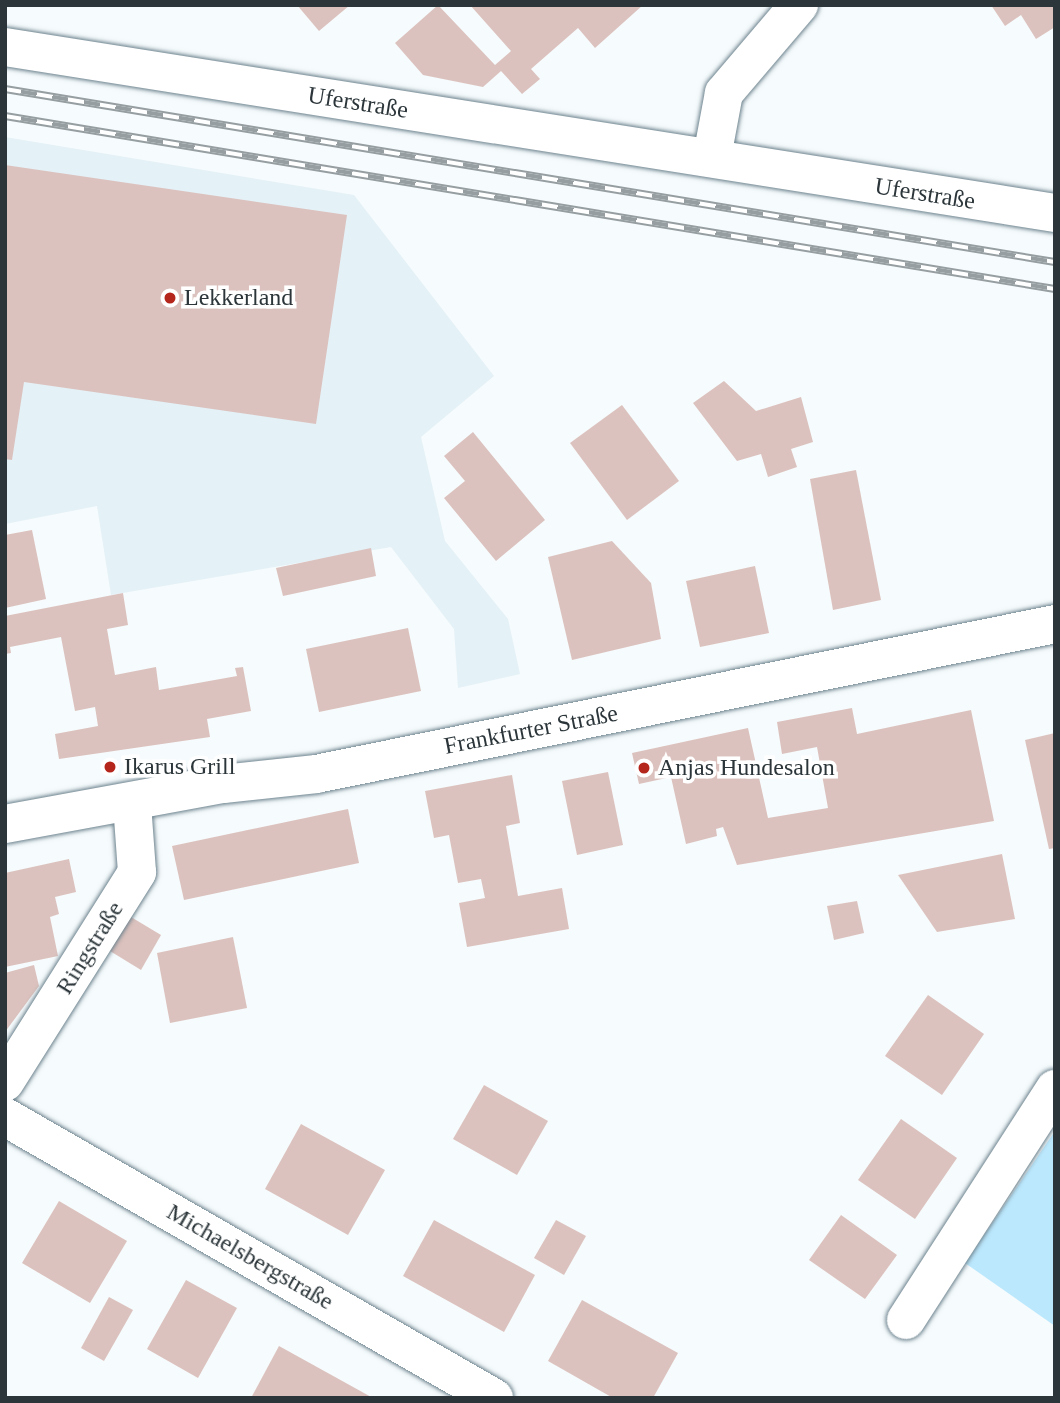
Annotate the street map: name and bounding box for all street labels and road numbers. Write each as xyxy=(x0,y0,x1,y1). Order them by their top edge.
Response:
street label: Uferstraße xyxy=(306,81,410,125)
street label: Uferstraße xyxy=(873,172,977,216)
street label: Frankfurter Straße xyxy=(442,699,620,761)
street label: Ringstraße xyxy=(50,896,130,1000)
street label: Michaelsbergstraße xyxy=(162,1198,338,1316)

